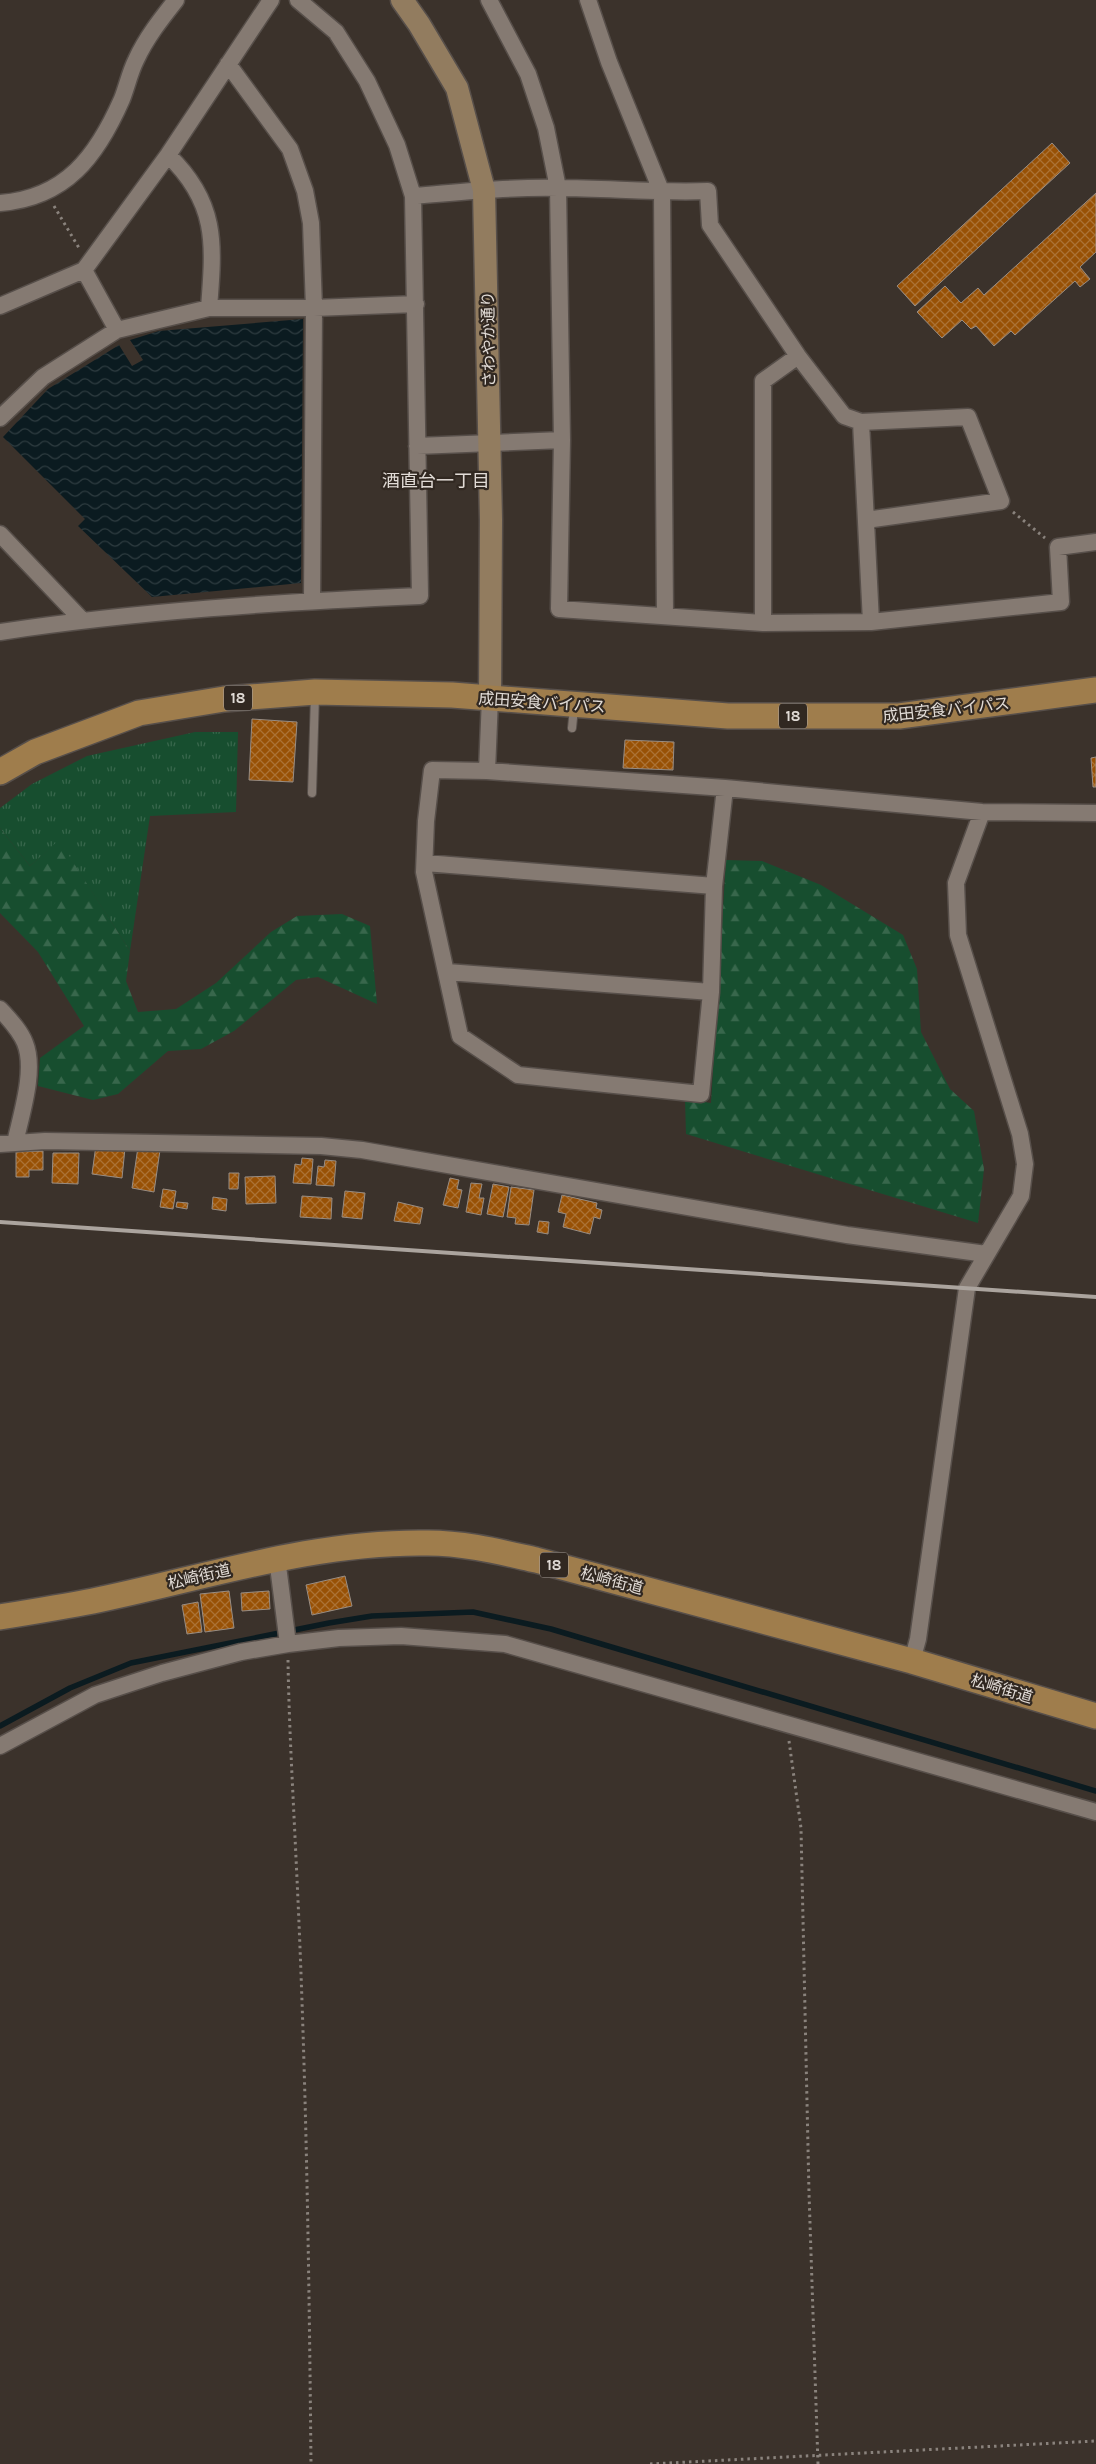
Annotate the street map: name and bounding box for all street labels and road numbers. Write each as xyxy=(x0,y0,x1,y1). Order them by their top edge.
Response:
street label: さわやか通り xyxy=(478,291,499,387)
road number: 18 xyxy=(224,686,252,710)
street label: 成田安食バイパス xyxy=(478,689,606,716)
street label: 成田安食バイパス xyxy=(882,693,1011,726)
road number: 18 xyxy=(779,704,807,728)
road number: 18 xyxy=(540,1552,568,1578)
street label: 松崎街道 xyxy=(166,1560,232,1593)
street label: 松崎街道 xyxy=(578,1563,645,1598)
street label: 松崎街道 xyxy=(968,1670,1035,1707)

